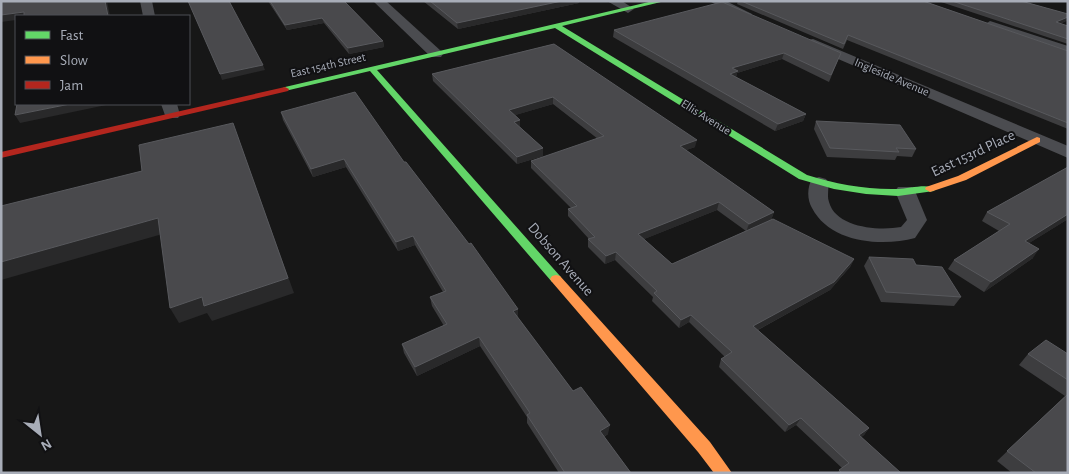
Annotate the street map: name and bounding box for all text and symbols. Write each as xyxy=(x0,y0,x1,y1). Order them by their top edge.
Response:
legend xyxy=(15,15,190,105)
text: Fast xyxy=(60,28,84,43)
street label: East 154th Street xyxy=(289,51,367,79)
text: Slow xyxy=(60,53,88,68)
street label: Ingleside Avenue xyxy=(853,56,931,98)
text: Jam xyxy=(60,78,83,93)
street label: Ellis Avenue xyxy=(679,97,733,137)
street label: East 153rd Place xyxy=(929,128,1017,179)
street label: Dobson Avenue xyxy=(525,220,596,299)
north arrow xyxy=(15,409,65,459)
text: N xyxy=(38,436,54,453)

